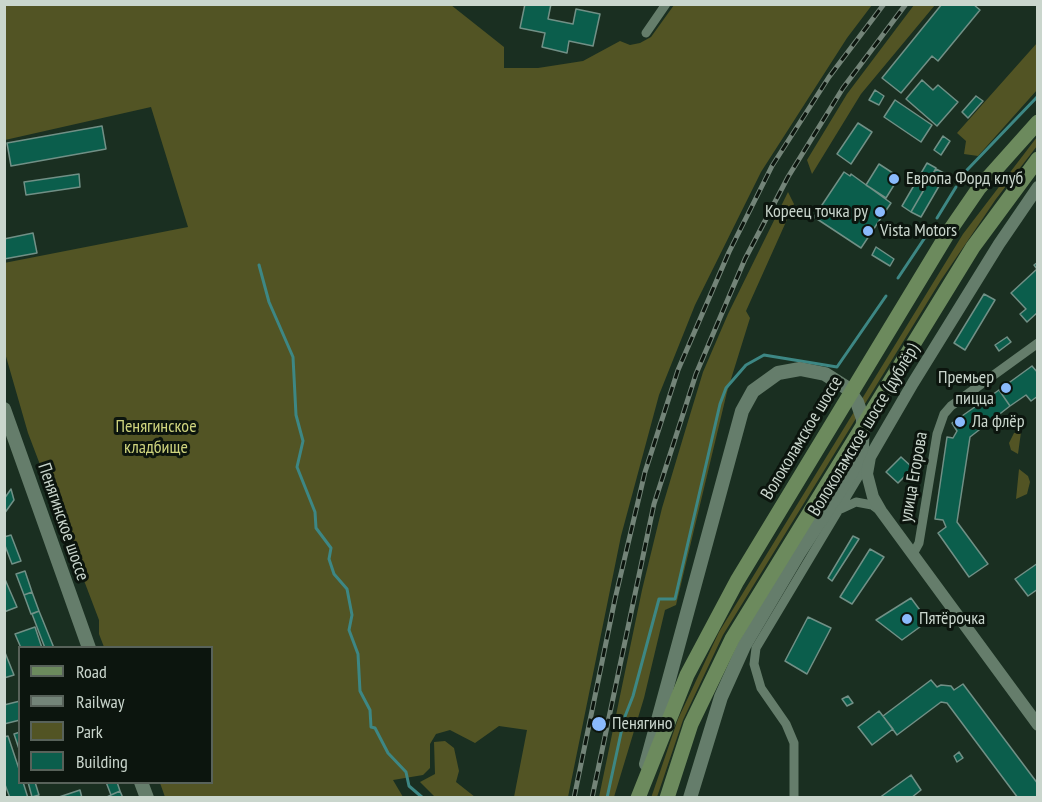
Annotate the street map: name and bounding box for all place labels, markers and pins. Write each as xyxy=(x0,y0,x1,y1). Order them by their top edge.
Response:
place label: Европа Форд клуб xyxy=(906,168,1023,190)
marker: Европа Форд клуб xyxy=(887,172,901,186)
place label: Кореец точка ру xyxy=(765,201,868,223)
marker: Кореец точка ру xyxy=(873,205,887,219)
place label: Vista Motors xyxy=(880,220,957,242)
marker: Vista Motors xyxy=(861,224,875,238)
place label: Премьер пицца xyxy=(938,367,994,410)
marker: Премьер пицца xyxy=(999,381,1013,395)
place label: Ла флёр xyxy=(972,411,1025,433)
marker: Ла флёр xyxy=(953,415,967,429)
place label: Пятёрочка xyxy=(919,608,985,630)
marker: Пятёрочка xyxy=(900,612,914,626)
place label: Пенягино xyxy=(612,713,672,735)
marker: Пенягино xyxy=(590,715,608,733)

